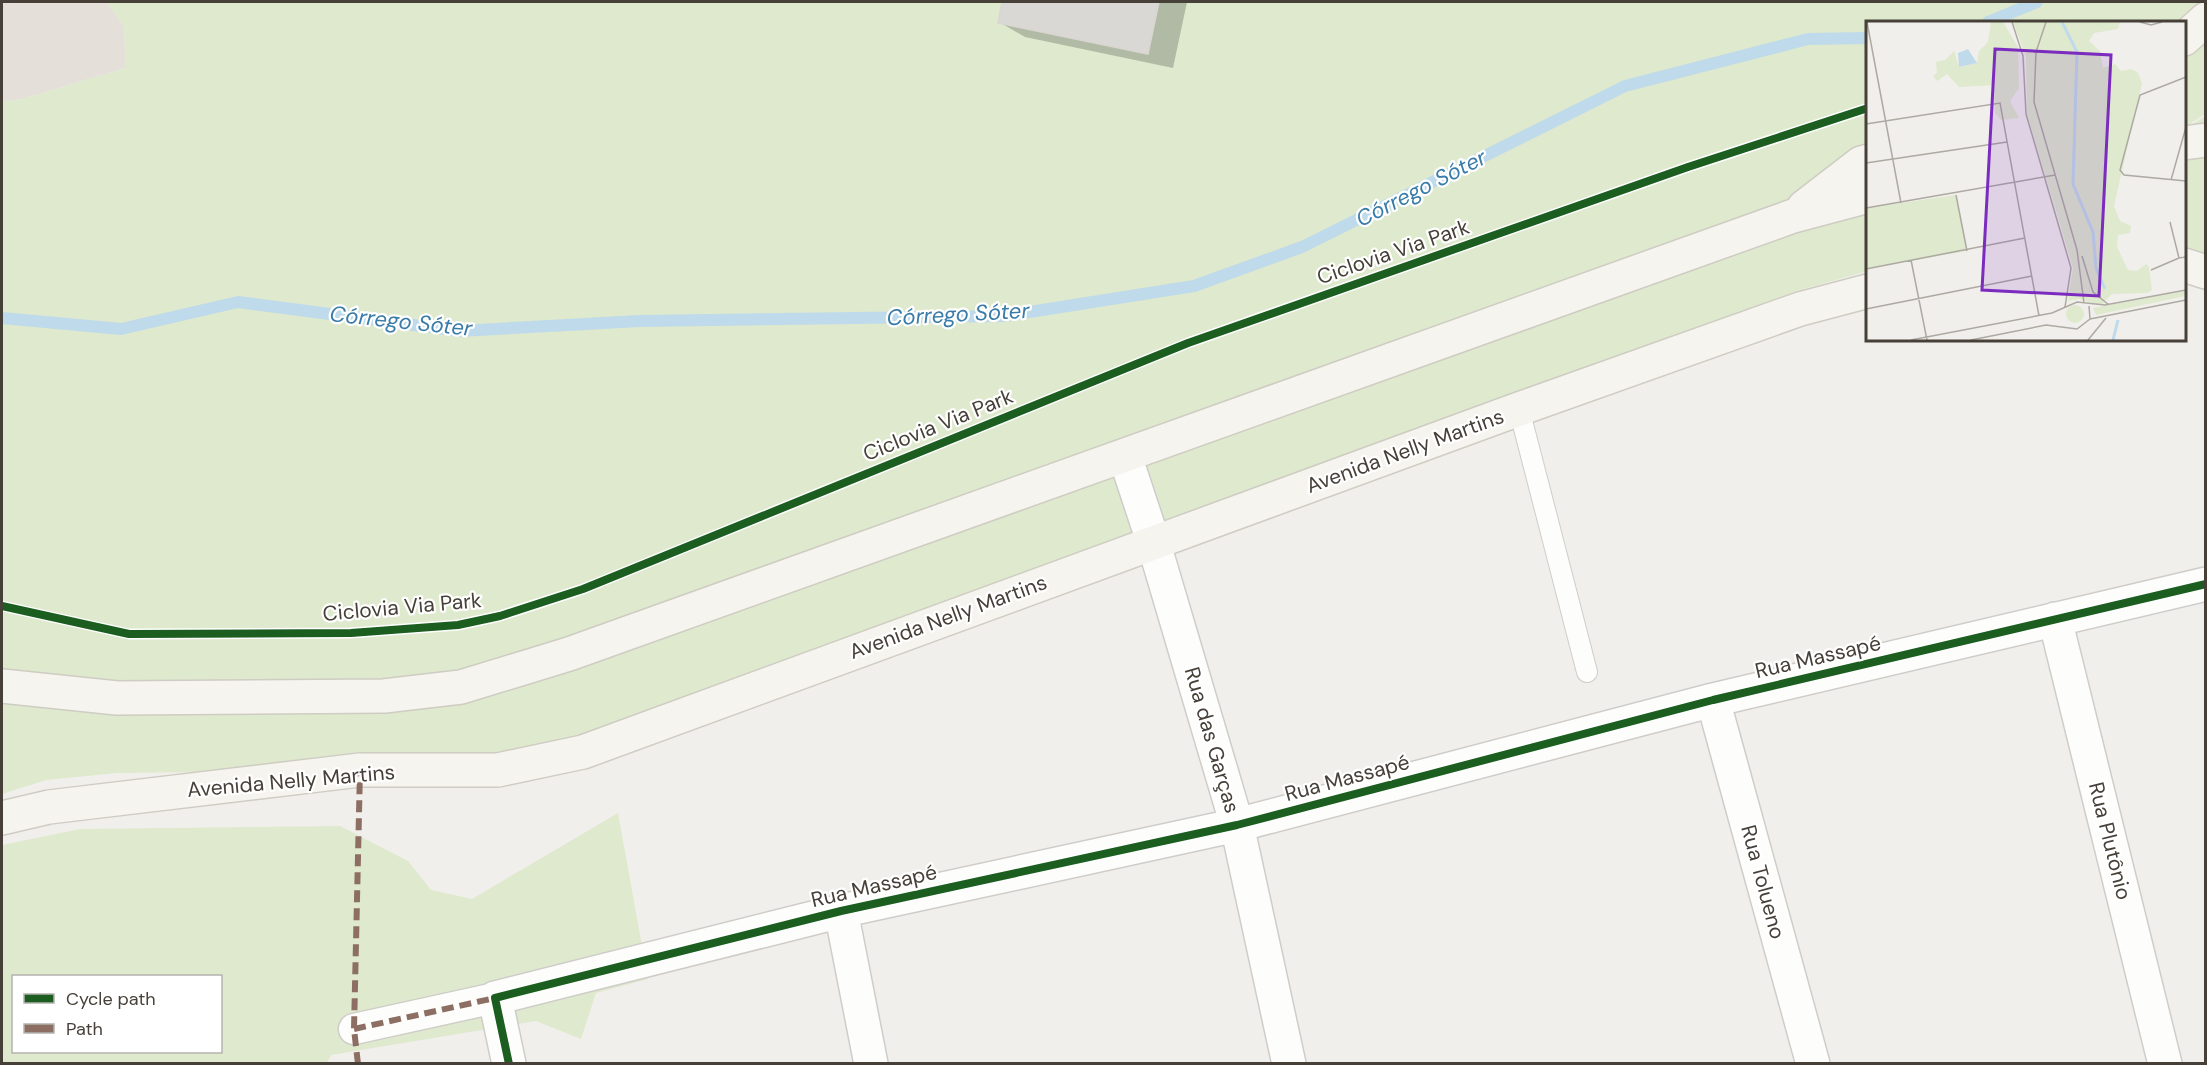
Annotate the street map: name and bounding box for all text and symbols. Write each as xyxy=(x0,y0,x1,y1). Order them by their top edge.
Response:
inset map xyxy=(1866,21,2186,340)
water label: Córrego Sóter xyxy=(1351,142,1492,233)
street label: Ciclovia Via Park xyxy=(1313,213,1473,291)
water label: Córrego Sóter xyxy=(886,296,1031,332)
water label: Córrego Sóter xyxy=(328,299,474,343)
street label: Ciclovia Via Park xyxy=(859,382,1018,468)
street label: Avenida Nelly Martins xyxy=(1302,402,1508,500)
street label: Avenida Nelly Martins xyxy=(845,568,1051,666)
street label: Ciclovia Via Park xyxy=(321,586,483,628)
street label: Rua Massapé xyxy=(1752,629,1884,685)
street label: Rua das Garças xyxy=(1178,664,1246,816)
street label: Rua Massapé xyxy=(1281,748,1413,808)
street label: Avenida Nelly Martins xyxy=(186,758,396,804)
street label: Rua Plutônio xyxy=(2082,779,2138,903)
street label: Rua Tolueno xyxy=(1734,822,1792,942)
street label: Rua Massapé xyxy=(808,858,940,914)
legend xyxy=(12,975,222,1053)
text: Cycle path xyxy=(66,987,156,1011)
text: Path xyxy=(66,1017,103,1041)

